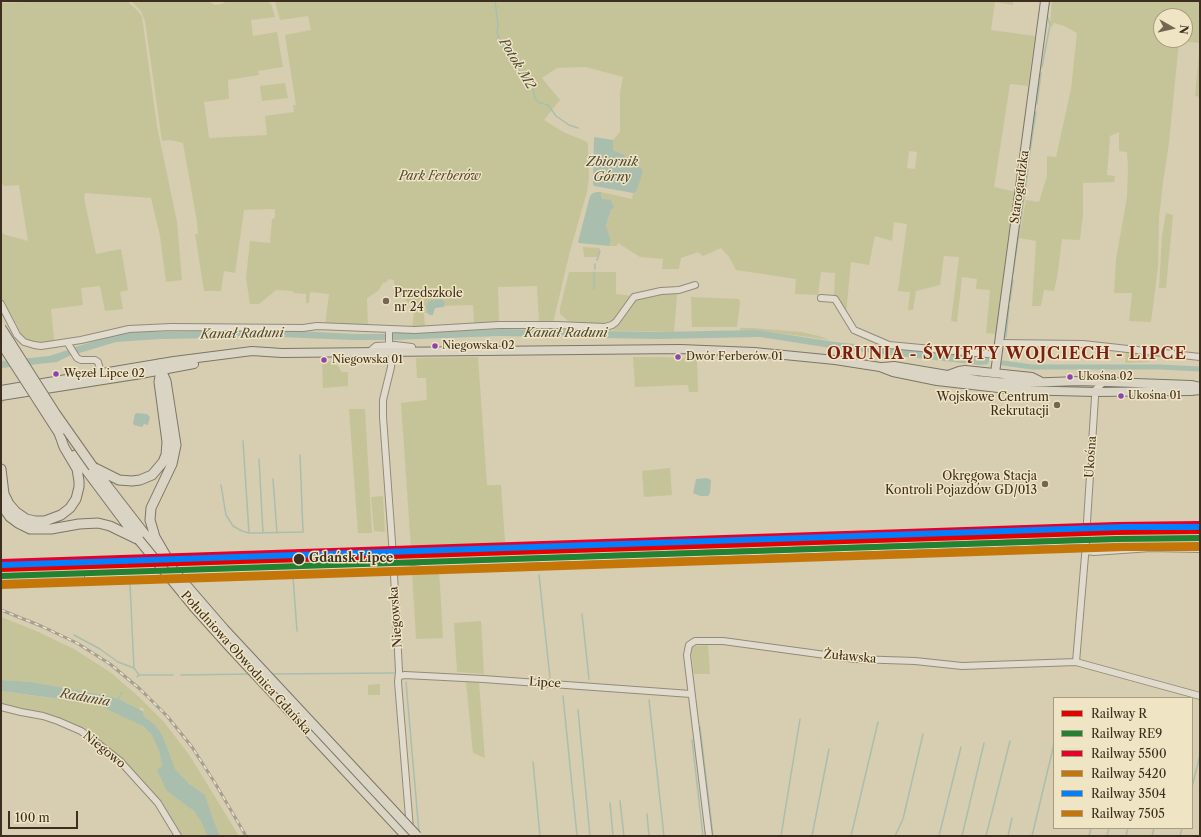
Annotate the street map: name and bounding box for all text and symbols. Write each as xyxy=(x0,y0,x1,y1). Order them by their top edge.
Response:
north arrow xyxy=(1153,8,1193,48)
text: N xyxy=(1176,24,1191,35)
water label: Potok M2 xyxy=(496,36,538,92)
street label: Starogardzka xyxy=(1008,149,1032,225)
water label: Zbiornik Górny xyxy=(586,154,638,185)
park label: Park Ferberów xyxy=(399,170,481,184)
place label: Przedszkole nr 24 xyxy=(394,287,463,315)
marker: Przedszkole nr 24 xyxy=(381,296,391,306)
water label: Kanał Raduni xyxy=(200,325,284,343)
water label: Kanał Raduni xyxy=(524,325,608,341)
place label: Niegowska 02 xyxy=(442,339,515,353)
marker: Niegowska 02 xyxy=(430,341,440,351)
district label: ORUNIA - ŚWIĘTY WOJCIECH - LIPCE xyxy=(827,344,1187,364)
place label: Dwór Ferberów 01 xyxy=(686,350,783,364)
marker: Dwór Ferberów 01 xyxy=(673,352,683,362)
place label: Niegowska 01 xyxy=(332,353,403,367)
marker: Niegowska 01 xyxy=(319,355,329,365)
place label: Węzeł Lipce 02 xyxy=(64,367,145,381)
marker: Węzeł Lipce 02 xyxy=(51,369,61,379)
place label: Ukośna 02 xyxy=(1078,370,1133,384)
marker: Ukośna 02 xyxy=(1065,372,1075,382)
place label: Ukośna 01 xyxy=(1128,389,1181,403)
place label: Wojskowe Centrum Rekrutacji xyxy=(937,391,1049,419)
marker: Ukośna 01 xyxy=(1116,391,1126,401)
marker: Wojskowe Centrum Rekrutacji xyxy=(1052,400,1062,410)
street label: Ukośna xyxy=(1082,435,1100,479)
place label: Okręgowa Stacja Kontroli Pojazdów GD/013 xyxy=(885,470,1037,498)
marker: Okręgowa Stacja Kontroli Pojazdów GD/013 xyxy=(1040,479,1050,489)
marker: Gdańsk Lipce xyxy=(292,552,306,566)
place label: Gdańsk Lipce xyxy=(309,552,393,566)
street label: Niegowska xyxy=(387,586,405,648)
street label: Południowa Obwodnica Gdańska xyxy=(178,588,314,738)
street label: Żuławska xyxy=(823,648,877,666)
street label: Lipce xyxy=(529,675,561,691)
water label: Radunia xyxy=(59,686,111,710)
legend xyxy=(1053,697,1193,829)
text: Railway R xyxy=(1091,706,1147,721)
text: Railway RE9 xyxy=(1091,726,1162,741)
street label: Niegowo xyxy=(80,729,128,771)
text: Railway 5500 xyxy=(1091,746,1167,761)
text: Railway 5420 xyxy=(1091,766,1166,781)
text: Railway 3504 xyxy=(1091,786,1166,801)
scale bar xyxy=(10,803,80,829)
text: Railway 7505 xyxy=(1091,806,1165,821)
text: 100 m xyxy=(15,810,50,825)

